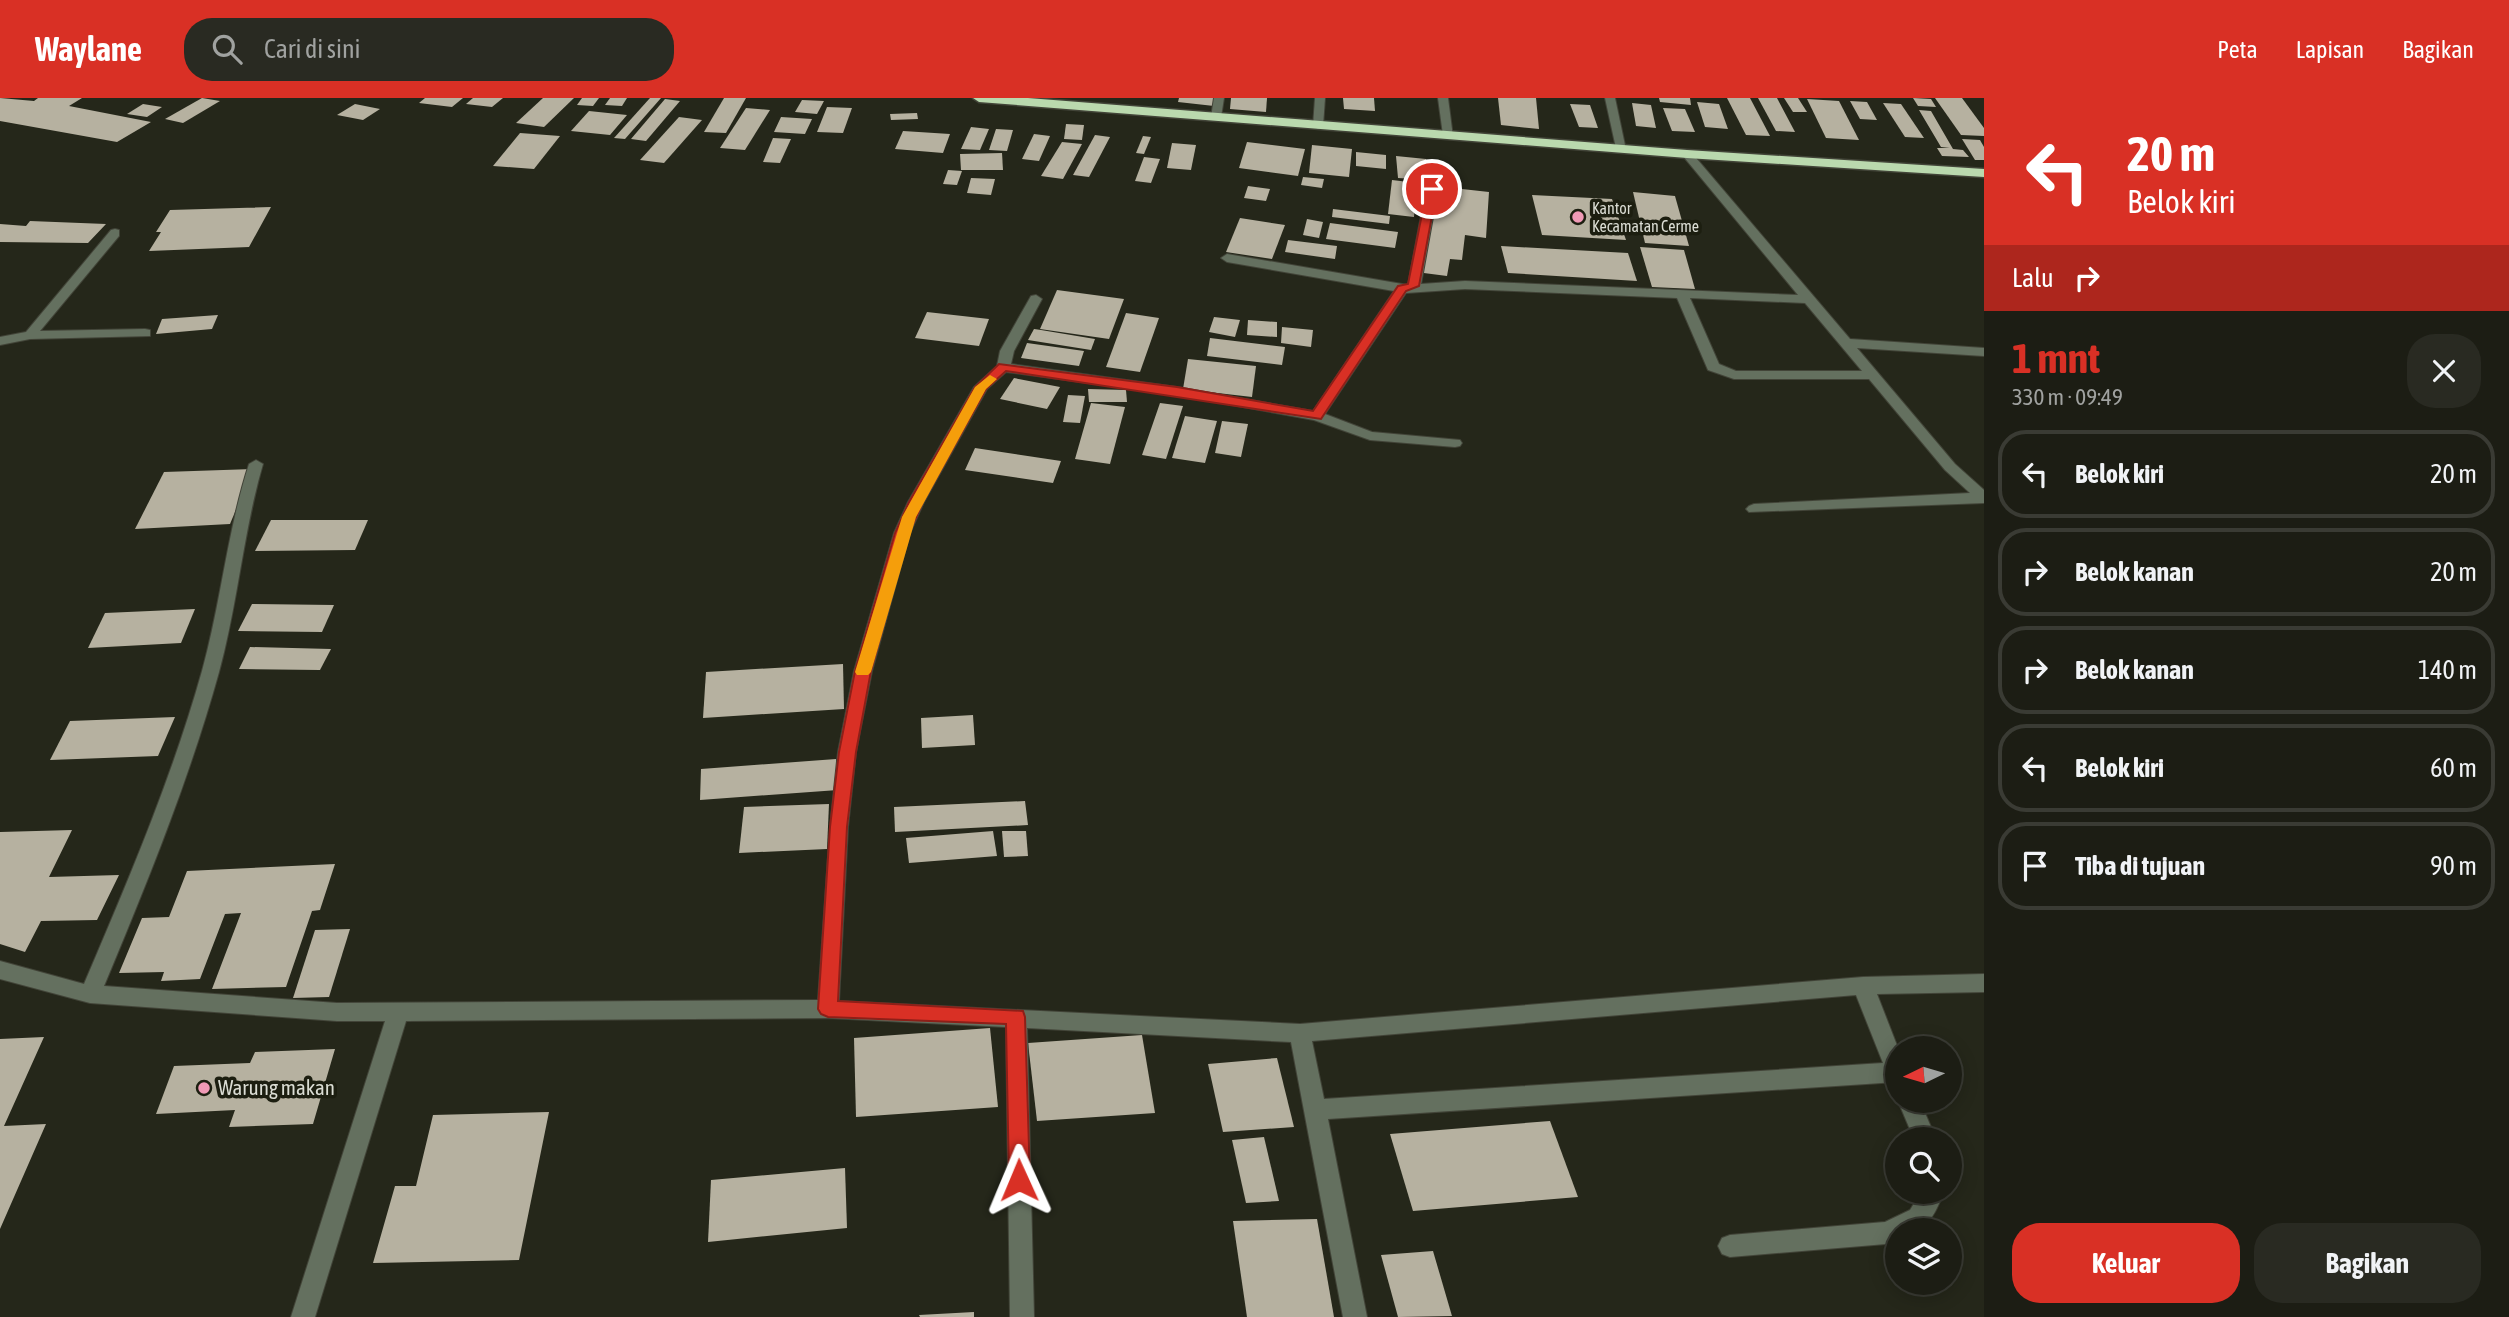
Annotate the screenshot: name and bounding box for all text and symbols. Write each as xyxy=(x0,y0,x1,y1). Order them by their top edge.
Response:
search box xyxy=(184,18,674,81)
text: Waylane xyxy=(35,30,142,68)
icon: search xyxy=(208,30,246,68)
text: Cari di sini xyxy=(264,34,361,64)
text: Peta xyxy=(2217,36,2258,63)
text: Lapisan xyxy=(2296,36,2364,63)
text: Bagikan xyxy=(2402,36,2474,63)
text: 20 m xyxy=(2127,125,2215,181)
icon: left xyxy=(2012,126,2103,217)
pin xyxy=(1402,159,1462,219)
icon: arrive xyxy=(1413,170,1451,208)
text: Belok kiri xyxy=(2127,183,2236,220)
place label: Kantor Kecamatan Cerme xyxy=(1592,199,1699,235)
marker: Kantor Kecamatan Cerme xyxy=(1570,209,1586,225)
icon: right xyxy=(2068,259,2106,297)
text: Lalu xyxy=(2012,263,2054,293)
text: 1 mnt xyxy=(2012,334,2100,382)
button: close xyxy=(2407,334,2481,408)
text: 330 m · 09:49 xyxy=(2012,384,2123,410)
icon: left xyxy=(2016,455,2054,493)
text: Belok kiri xyxy=(2075,459,2164,489)
text: 20 m xyxy=(2430,459,2477,489)
icon: right xyxy=(2016,553,2054,591)
text: Belok kanan xyxy=(2075,557,2194,587)
text: 20 m xyxy=(2430,557,2477,587)
icon: right xyxy=(2016,651,2054,689)
text: Belok kanan xyxy=(2075,655,2194,685)
text: 140 m xyxy=(2418,655,2477,685)
icon: left xyxy=(2016,749,2054,787)
text: Belok kiri xyxy=(2075,753,2164,783)
text: 60 m xyxy=(2430,753,2477,783)
icon: arrive xyxy=(2016,847,2054,885)
text: Tiba di tujuan xyxy=(2075,851,2205,881)
text: 90 m xyxy=(2430,851,2477,881)
north arrow xyxy=(1885,1036,1962,1113)
map controls xyxy=(1885,1036,1962,1295)
place label: Warung makan xyxy=(218,1075,335,1099)
marker: Warung makan xyxy=(196,1080,212,1096)
button: search xyxy=(1885,1127,1962,1204)
position arrow xyxy=(982,1143,1056,1217)
button: layers xyxy=(1885,1218,1962,1295)
button: Keluar xyxy=(2012,1223,2240,1303)
button: Bagikan xyxy=(2254,1223,2481,1303)

